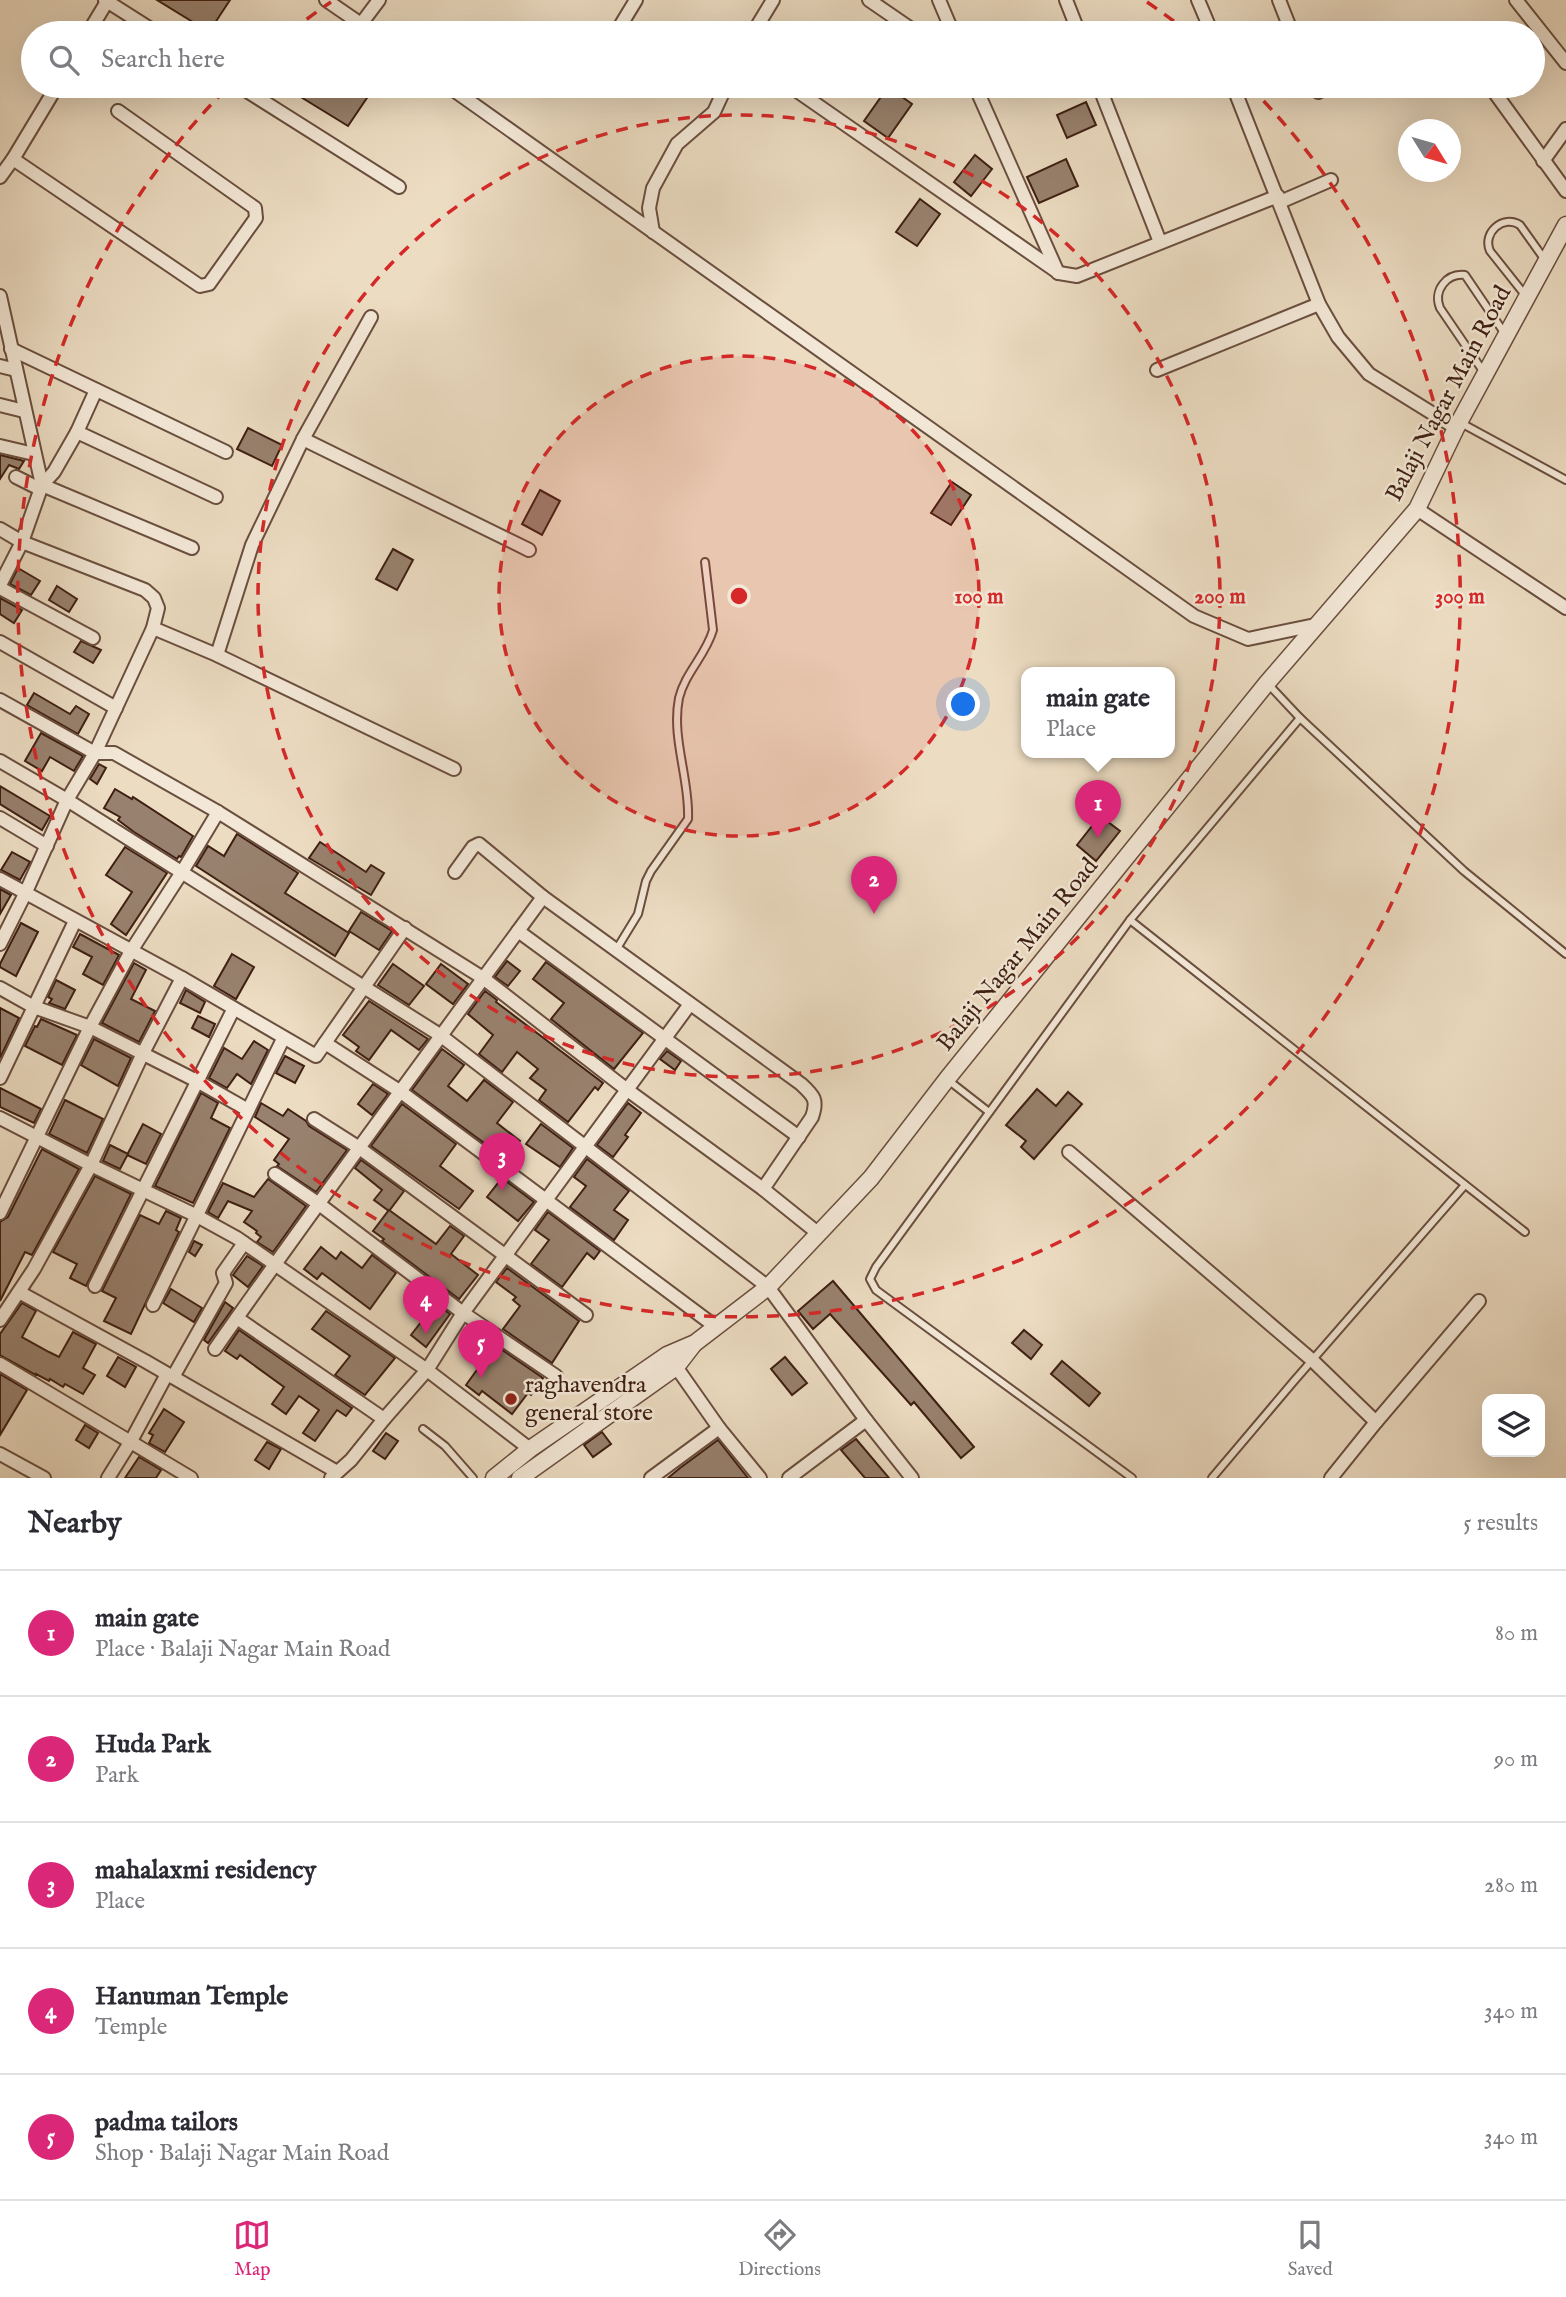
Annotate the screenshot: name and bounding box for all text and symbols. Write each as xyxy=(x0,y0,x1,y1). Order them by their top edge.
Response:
search box xyxy=(21,21,1545,98)
icon: search xyxy=(45,41,83,79)
text: Search here xyxy=(101,43,225,76)
north arrow xyxy=(1398,119,1461,182)
street label: Balaji Nagar Main Road xyxy=(1379,281,1519,507)
centre of rings xyxy=(727,584,751,608)
text: 100 m xyxy=(954,584,1004,611)
text: 200 m xyxy=(1194,584,1246,611)
text: 300 m xyxy=(1435,584,1485,611)
popup xyxy=(1021,667,1175,758)
text: main gate xyxy=(1046,682,1150,715)
your location xyxy=(946,687,980,721)
text: Place xyxy=(1046,715,1096,744)
pin: 1 xyxy=(1075,780,1121,838)
street label: Balaji Nagar Main Road xyxy=(930,852,1106,1058)
pin: 2 xyxy=(851,856,897,914)
pin: 3 xyxy=(479,1133,525,1191)
pin: 4 xyxy=(403,1276,449,1334)
pin: 5 xyxy=(458,1320,504,1378)
place label: raghavendra general store xyxy=(525,1370,653,1429)
marker: raghavendra general store xyxy=(503,1391,519,1407)
map controls xyxy=(1482,1394,1545,1457)
button: layers xyxy=(1482,1394,1545,1457)
text: Nearby xyxy=(28,1505,121,1543)
text: 5 results xyxy=(1463,1509,1538,1538)
text: main gate xyxy=(95,1602,199,1635)
text: 1 xyxy=(47,1619,55,1648)
text: 80 m xyxy=(1495,1619,1538,1648)
text: Place · Balaji Nagar Main Road xyxy=(95,1635,390,1664)
text: Huda Park xyxy=(95,1728,211,1761)
text: 2 xyxy=(46,1745,56,1774)
text: 90 m xyxy=(1494,1745,1538,1774)
text: Park xyxy=(95,1761,139,1790)
text: mahalaxmi residency xyxy=(95,1854,316,1887)
text: 3 xyxy=(47,1871,55,1900)
text: 280 m xyxy=(1484,1871,1538,1900)
text: Place xyxy=(95,1887,145,1916)
text: Hanuman Temple xyxy=(95,1980,288,2013)
text: 4 xyxy=(45,1997,57,2026)
text: 340 m xyxy=(1484,1997,1538,2026)
text: Temple xyxy=(95,2013,167,2042)
text: padma tailors xyxy=(95,2106,238,2139)
text: 5 xyxy=(47,2123,55,2152)
text: 340 m xyxy=(1484,2123,1538,2152)
text: Shop · Balaji Nagar Main Road xyxy=(95,2139,389,2168)
tab: Map xyxy=(233,2216,271,2282)
tab: Directions xyxy=(738,2216,821,2282)
tab: Saved xyxy=(1288,2216,1333,2282)

